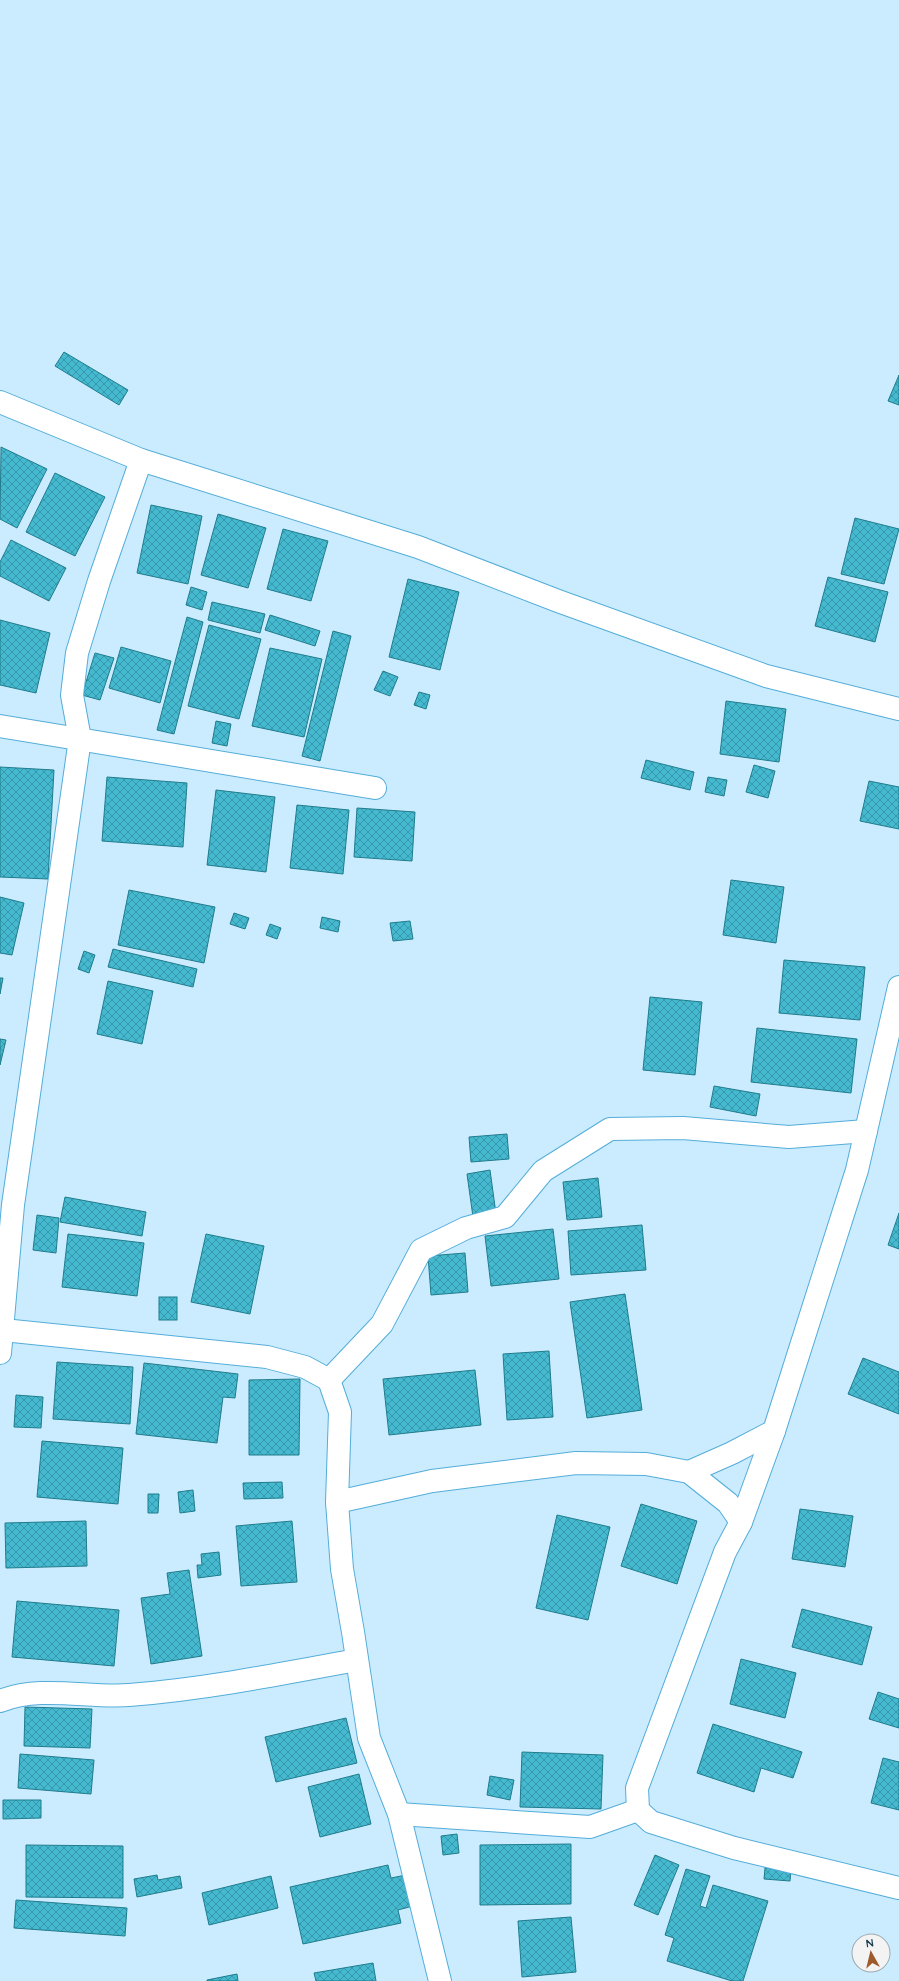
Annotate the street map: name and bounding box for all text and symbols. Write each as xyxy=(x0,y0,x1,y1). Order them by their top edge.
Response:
north arrow xyxy=(851,1933,891,1973)
text: N xyxy=(865,1936,875,1951)

